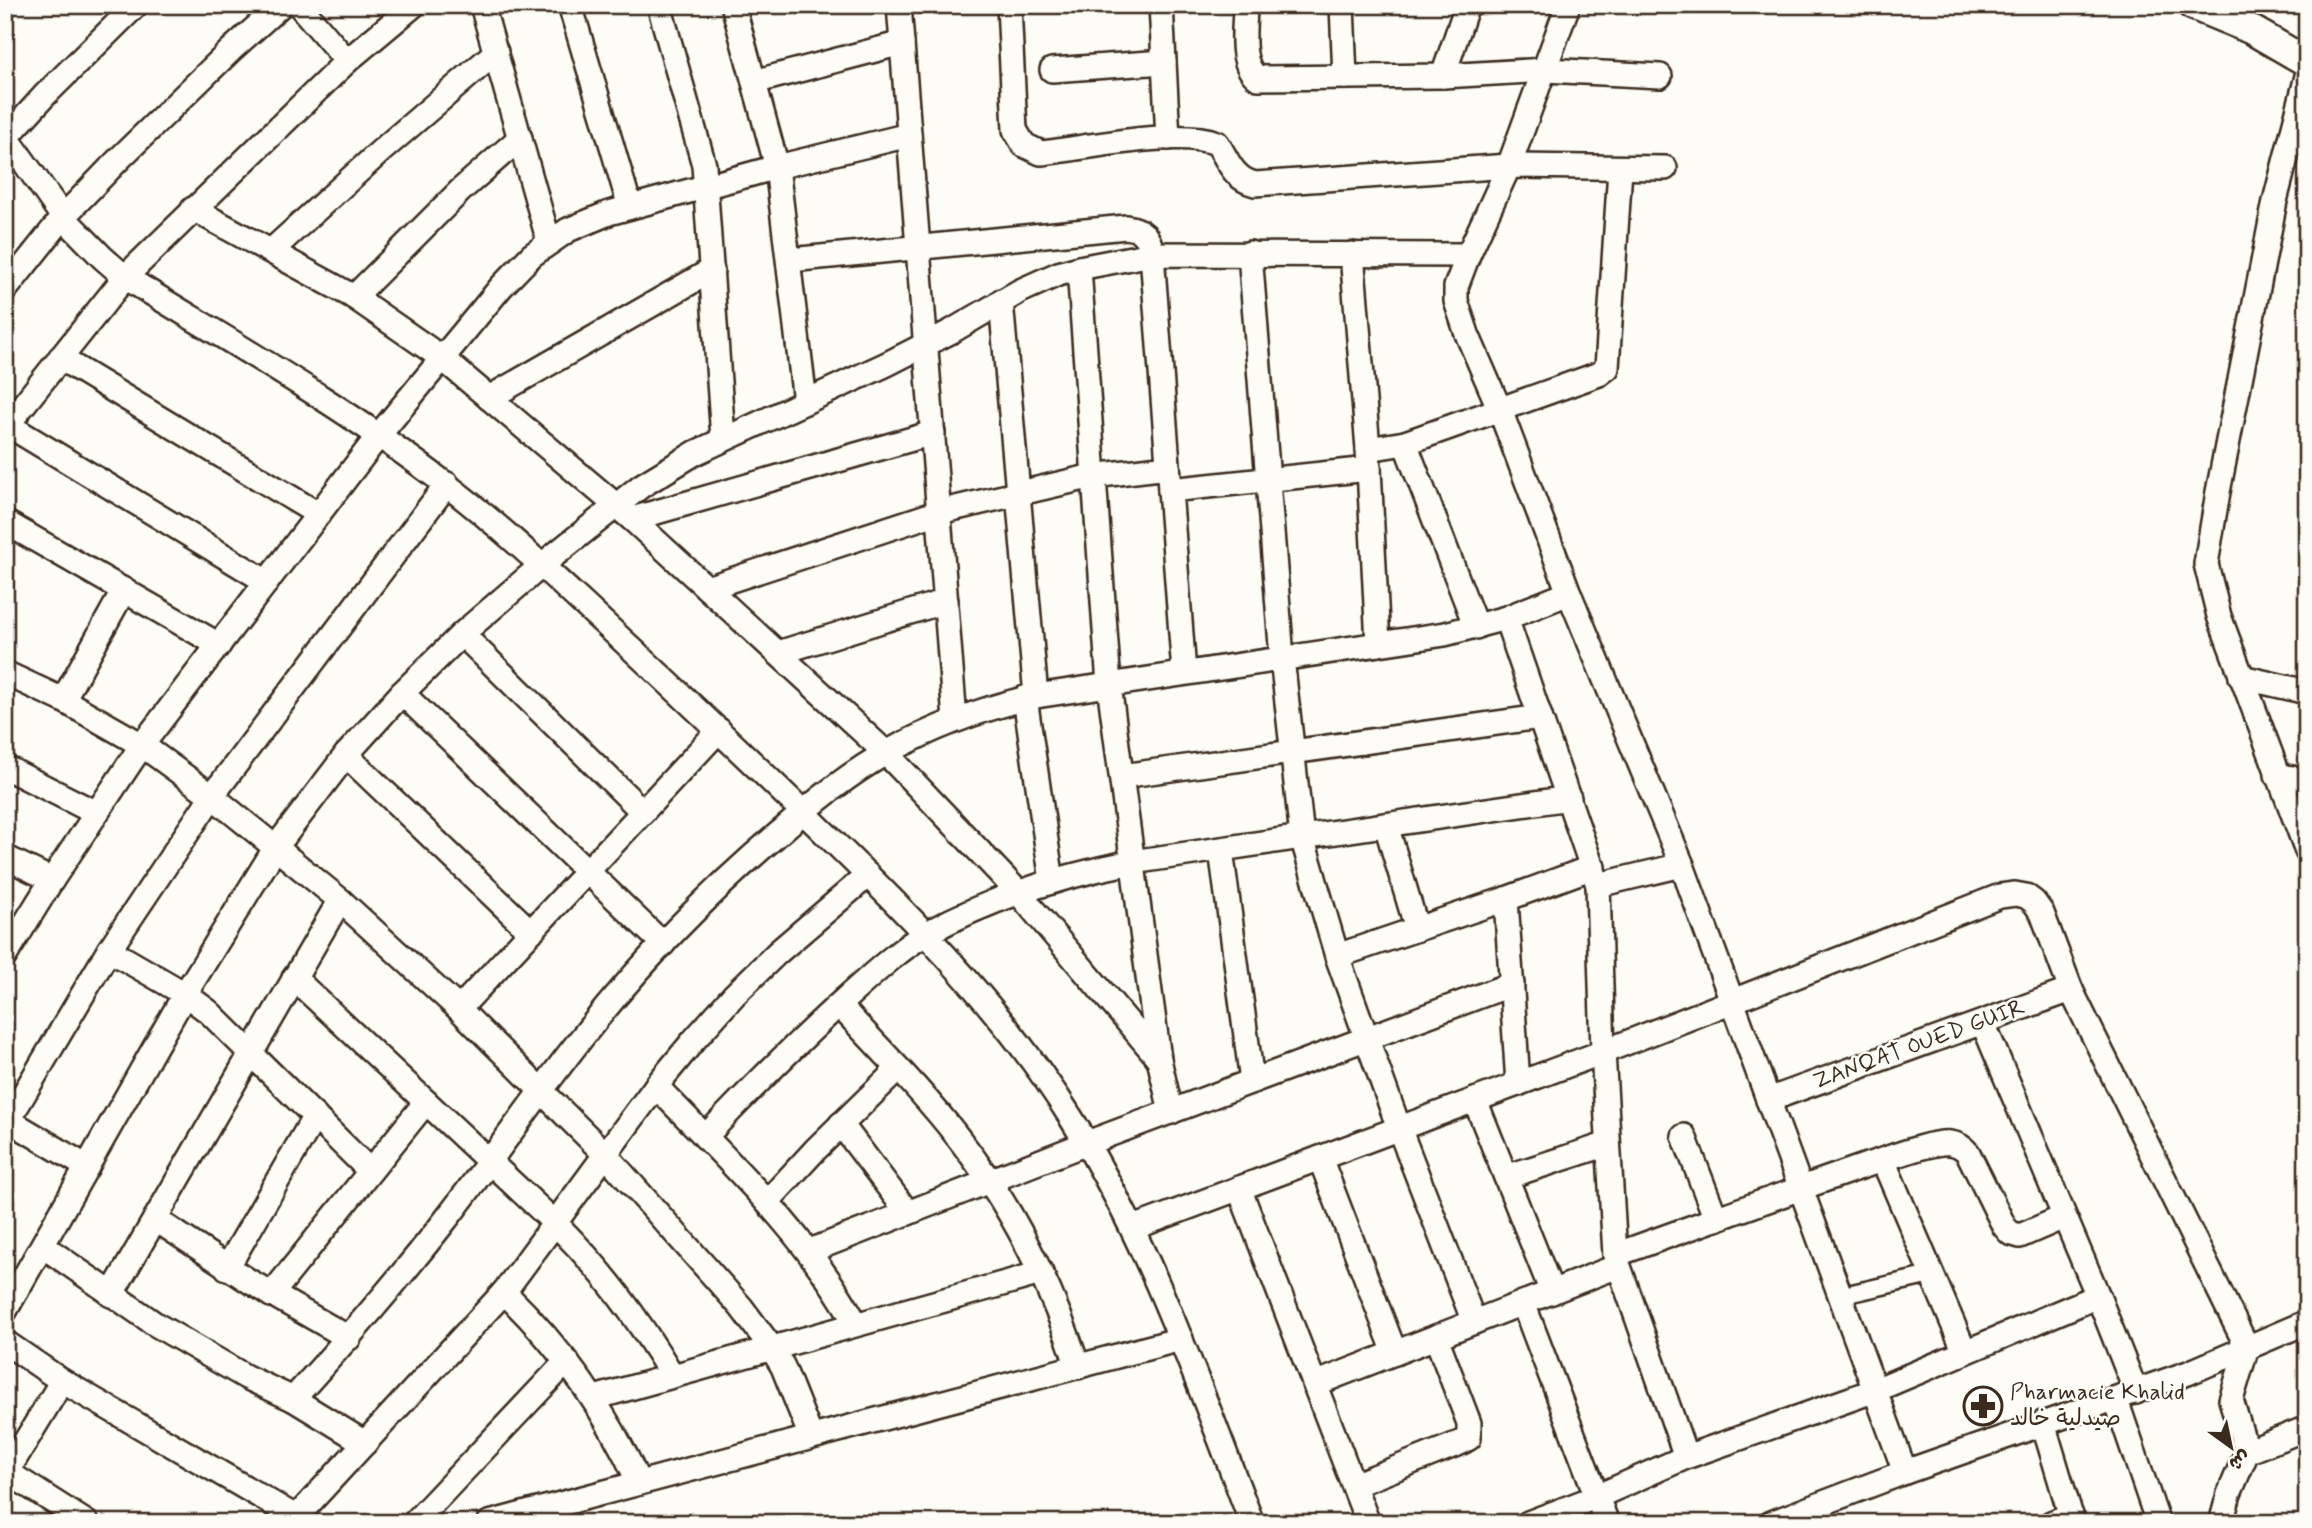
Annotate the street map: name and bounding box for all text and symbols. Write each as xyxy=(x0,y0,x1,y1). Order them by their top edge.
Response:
street label: ZANQAT OUED GUIR xyxy=(1809,993,2029,1097)
place label: Pharmacie Khalid صيدلية خالد xyxy=(2010,1378,2185,1434)
pharmacy icon: Pharmacie Khalid صيدلية خالد xyxy=(1962,1385,2004,1427)
north arrow xyxy=(2196,1412,2266,1482)
text: ش xyxy=(2224,1444,2255,1476)

